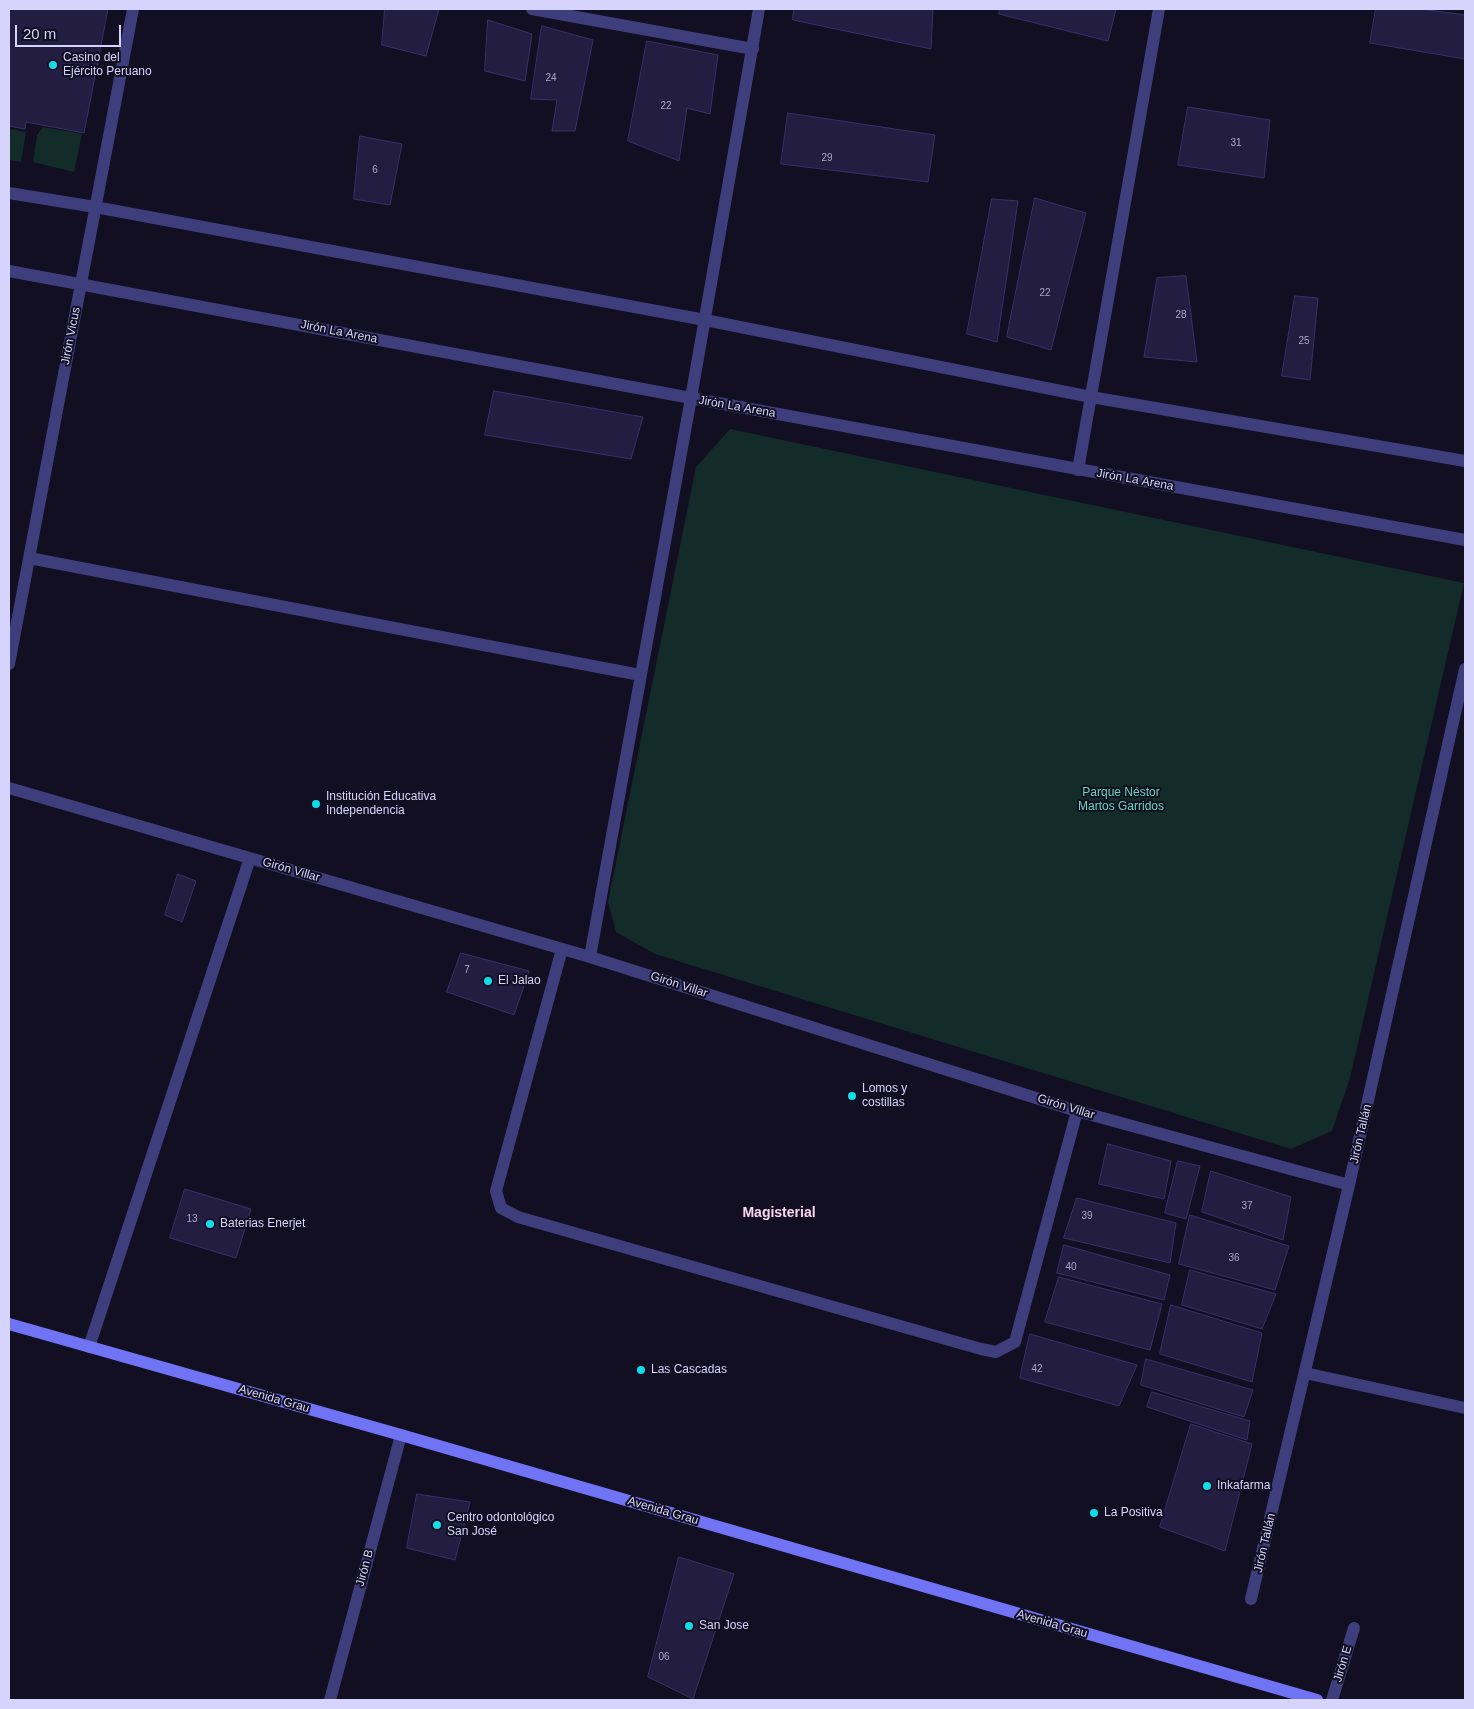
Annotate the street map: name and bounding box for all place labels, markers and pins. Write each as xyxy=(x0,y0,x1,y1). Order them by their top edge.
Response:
place label: Casino del Ejército Peruano xyxy=(63,51,152,79)
marker: Casino del Ejército Peruano xyxy=(47,59,59,71)
place label: Institución Educativa Independencia xyxy=(326,790,436,818)
marker: Institución Educativa Independencia xyxy=(310,798,322,810)
place label: El Jalao xyxy=(498,974,541,988)
marker: El Jalao xyxy=(482,975,494,987)
place label: Lomos y costillas xyxy=(862,1082,907,1110)
marker: Lomos y costillas xyxy=(846,1090,858,1102)
place label: Baterias Enerjet xyxy=(220,1217,305,1231)
marker: Baterias Enerjet xyxy=(204,1218,216,1230)
place label: Las Cascadas xyxy=(651,1363,727,1377)
marker: Las Cascadas xyxy=(635,1364,647,1376)
place label: Inkafarma xyxy=(1217,1479,1270,1493)
marker: Inkafarma xyxy=(1201,1480,1213,1492)
place label: La Positiva xyxy=(1104,1506,1163,1520)
marker: La Positiva xyxy=(1088,1507,1100,1519)
place label: Centro odontológico San José xyxy=(447,1511,554,1539)
marker: Centro odontológico San José xyxy=(431,1519,443,1531)
place label: San Jose xyxy=(699,1619,749,1633)
marker: San Jose xyxy=(683,1620,695,1632)

